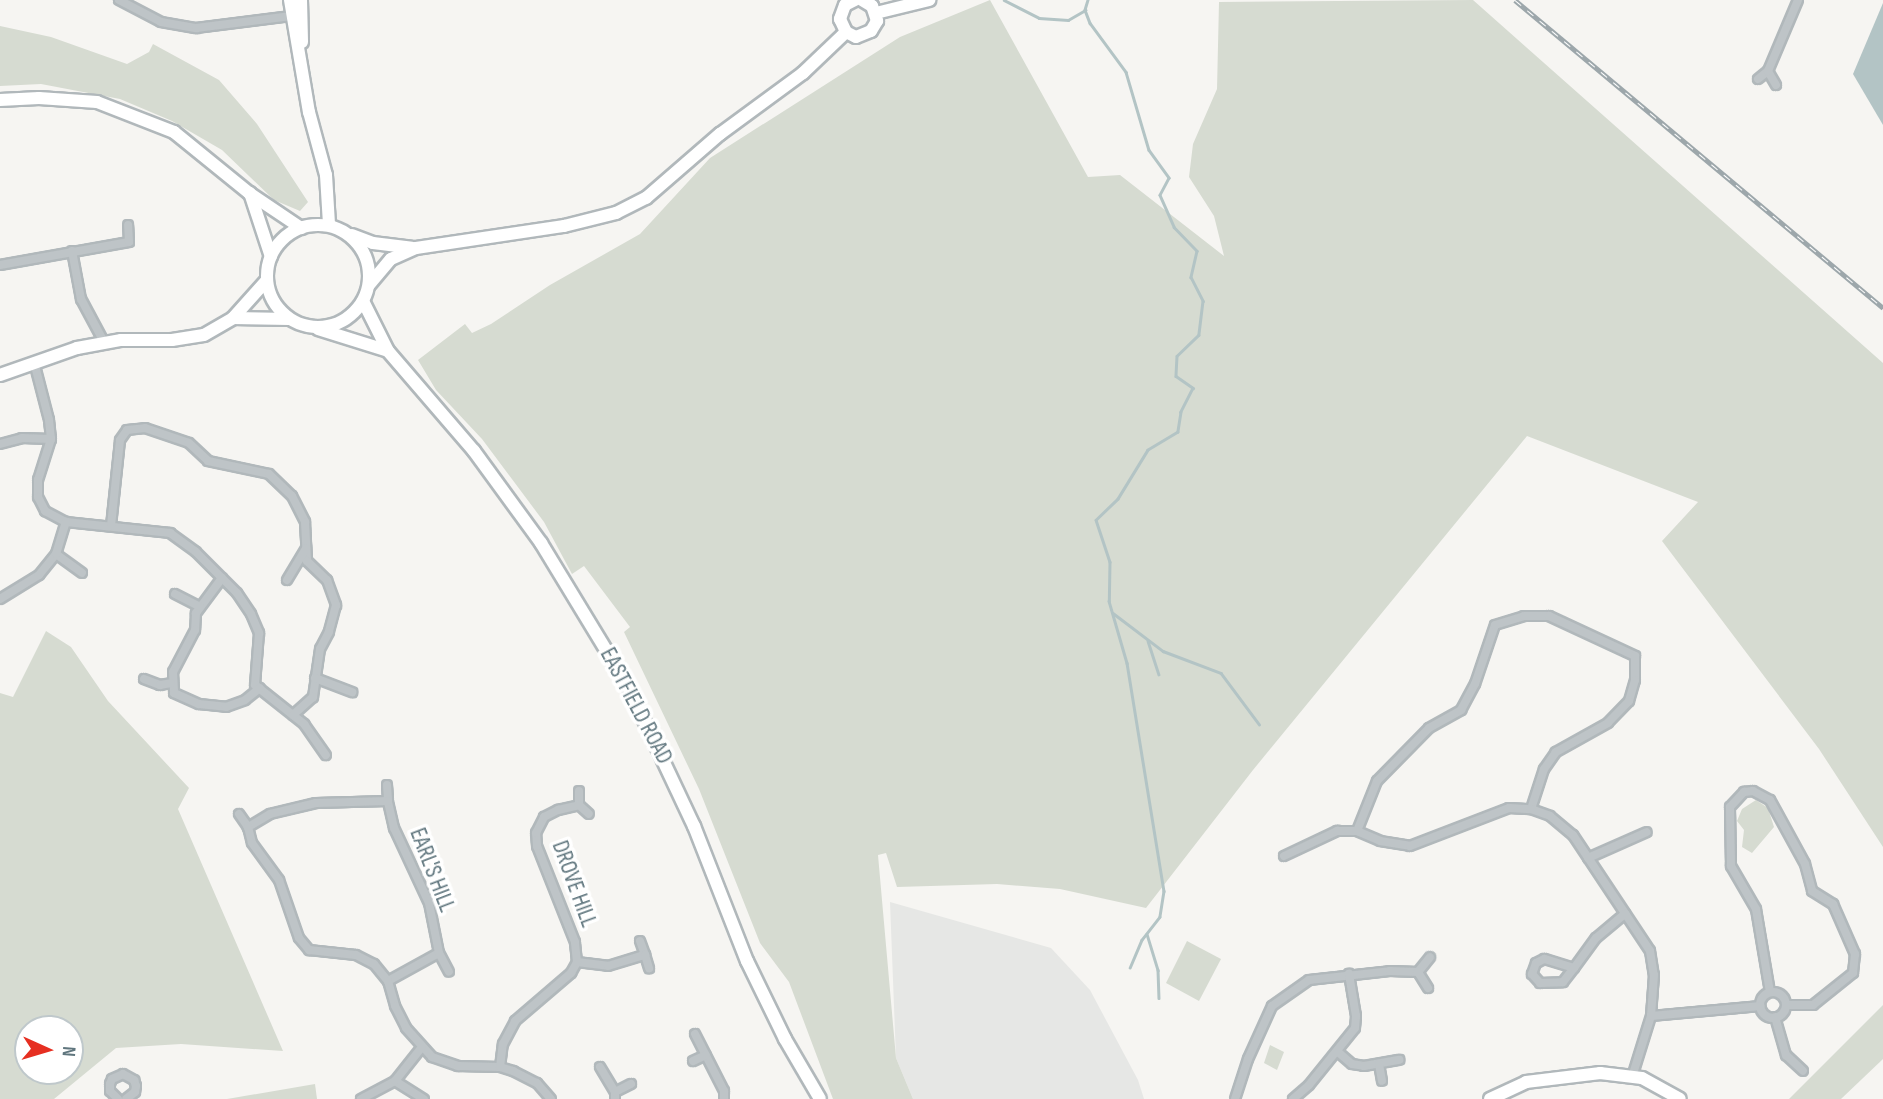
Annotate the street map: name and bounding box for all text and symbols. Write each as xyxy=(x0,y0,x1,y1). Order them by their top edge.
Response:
street label: EASTFIELD ROAD xyxy=(594,643,678,769)
street label: EARL'S HILL xyxy=(403,824,461,916)
street label: DROVE HILL xyxy=(546,837,602,931)
north arrow xyxy=(14,1015,84,1085)
text: N xyxy=(57,1045,80,1057)

